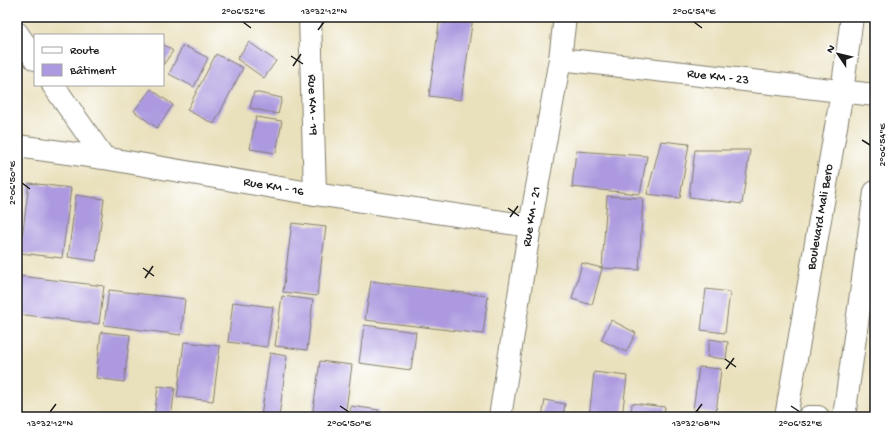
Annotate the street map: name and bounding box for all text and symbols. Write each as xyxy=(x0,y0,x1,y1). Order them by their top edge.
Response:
text: 2°06'52"E xyxy=(221,6,265,18)
text: 13°32'12"N xyxy=(300,6,347,18)
text: 2°06'54"E xyxy=(672,6,716,18)
legend xyxy=(34,34,164,86)
north arrow xyxy=(818,34,858,74)
text: N xyxy=(824,43,838,56)
text: Route xyxy=(70,45,100,59)
text: Bâtiment xyxy=(69,65,117,79)
street label: Rue KM - 23 xyxy=(686,66,750,88)
street label: Rue KM - 19 xyxy=(304,74,321,136)
text: 2°06'54"E xyxy=(877,123,889,167)
text: 2°06'50"E xyxy=(7,160,19,205)
street label: Boulevard Mali Bero xyxy=(804,163,837,272)
street label: Rue KM - 16 xyxy=(242,174,305,200)
street label: Rue KM - 21 xyxy=(519,185,544,248)
text: 13°32'12"N xyxy=(26,418,73,430)
text: 2°06'50"E xyxy=(327,418,372,430)
text: 13°32'08"N xyxy=(671,418,721,430)
text: 2°06'52"E xyxy=(778,418,822,430)

